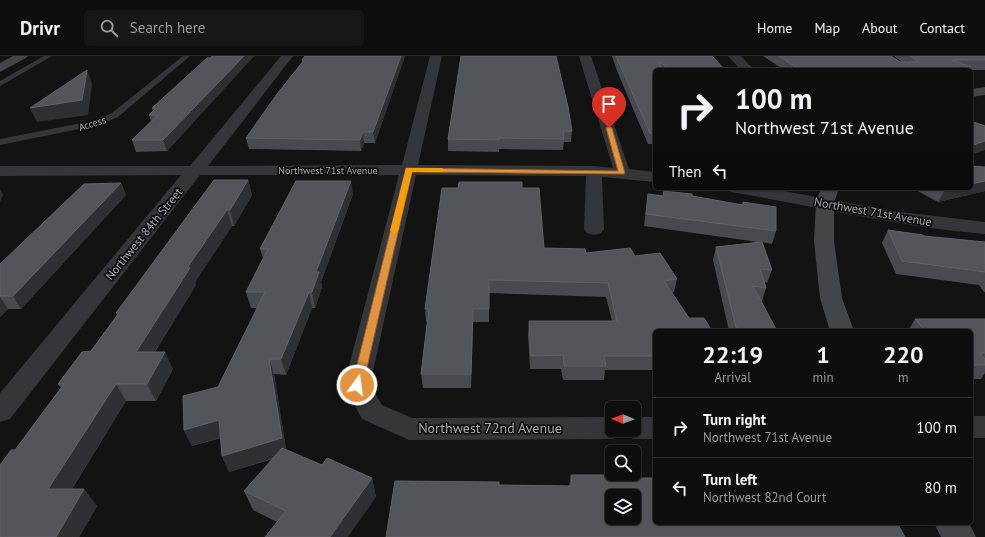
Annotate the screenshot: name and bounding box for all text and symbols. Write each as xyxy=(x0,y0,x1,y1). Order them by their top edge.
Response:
search box xyxy=(84,10,364,46)
text: Drivr xyxy=(20,16,60,40)
icon: search xyxy=(98,17,120,39)
text: Search here xyxy=(130,18,205,37)
text: Home xyxy=(757,19,792,37)
text: Map xyxy=(814,19,840,37)
text: About xyxy=(862,19,898,37)
text: Contact xyxy=(920,19,965,37)
text: 100 m xyxy=(735,80,812,117)
icon: right xyxy=(669,84,721,136)
pin xyxy=(592,87,626,128)
icon: arrive xyxy=(598,93,620,115)
street label: Access xyxy=(77,113,107,134)
text: Northwest 71st Avenue xyxy=(735,116,914,139)
icon: left xyxy=(709,160,731,182)
text: Then xyxy=(669,162,701,181)
street label: Northwest 71st Avenue xyxy=(278,164,378,177)
street label: Northwest 84th Street xyxy=(102,185,185,283)
street label: Northwest 71st Avenue xyxy=(813,194,933,229)
text: 22:19 xyxy=(702,339,763,370)
text: 1 xyxy=(816,339,830,370)
text: 220 xyxy=(883,339,924,370)
position arrow xyxy=(336,364,378,406)
text: Arrival xyxy=(715,369,751,386)
text: min xyxy=(812,369,834,386)
text: m xyxy=(898,369,909,386)
north arrow xyxy=(605,401,641,437)
map controls xyxy=(605,401,641,525)
text: Turn right xyxy=(703,410,766,429)
icon: right xyxy=(669,417,691,439)
text: 100 m xyxy=(916,418,957,437)
street label: Northwest 72nd Avenue xyxy=(418,419,562,437)
text: Northwest 71st Avenue xyxy=(703,429,832,446)
button: search xyxy=(605,445,641,481)
text: Turn left xyxy=(703,470,757,489)
icon: left xyxy=(669,477,691,499)
text: 80 m xyxy=(924,478,957,497)
button: layers xyxy=(605,489,641,525)
text: Northwest 82nd Court xyxy=(703,489,826,506)

